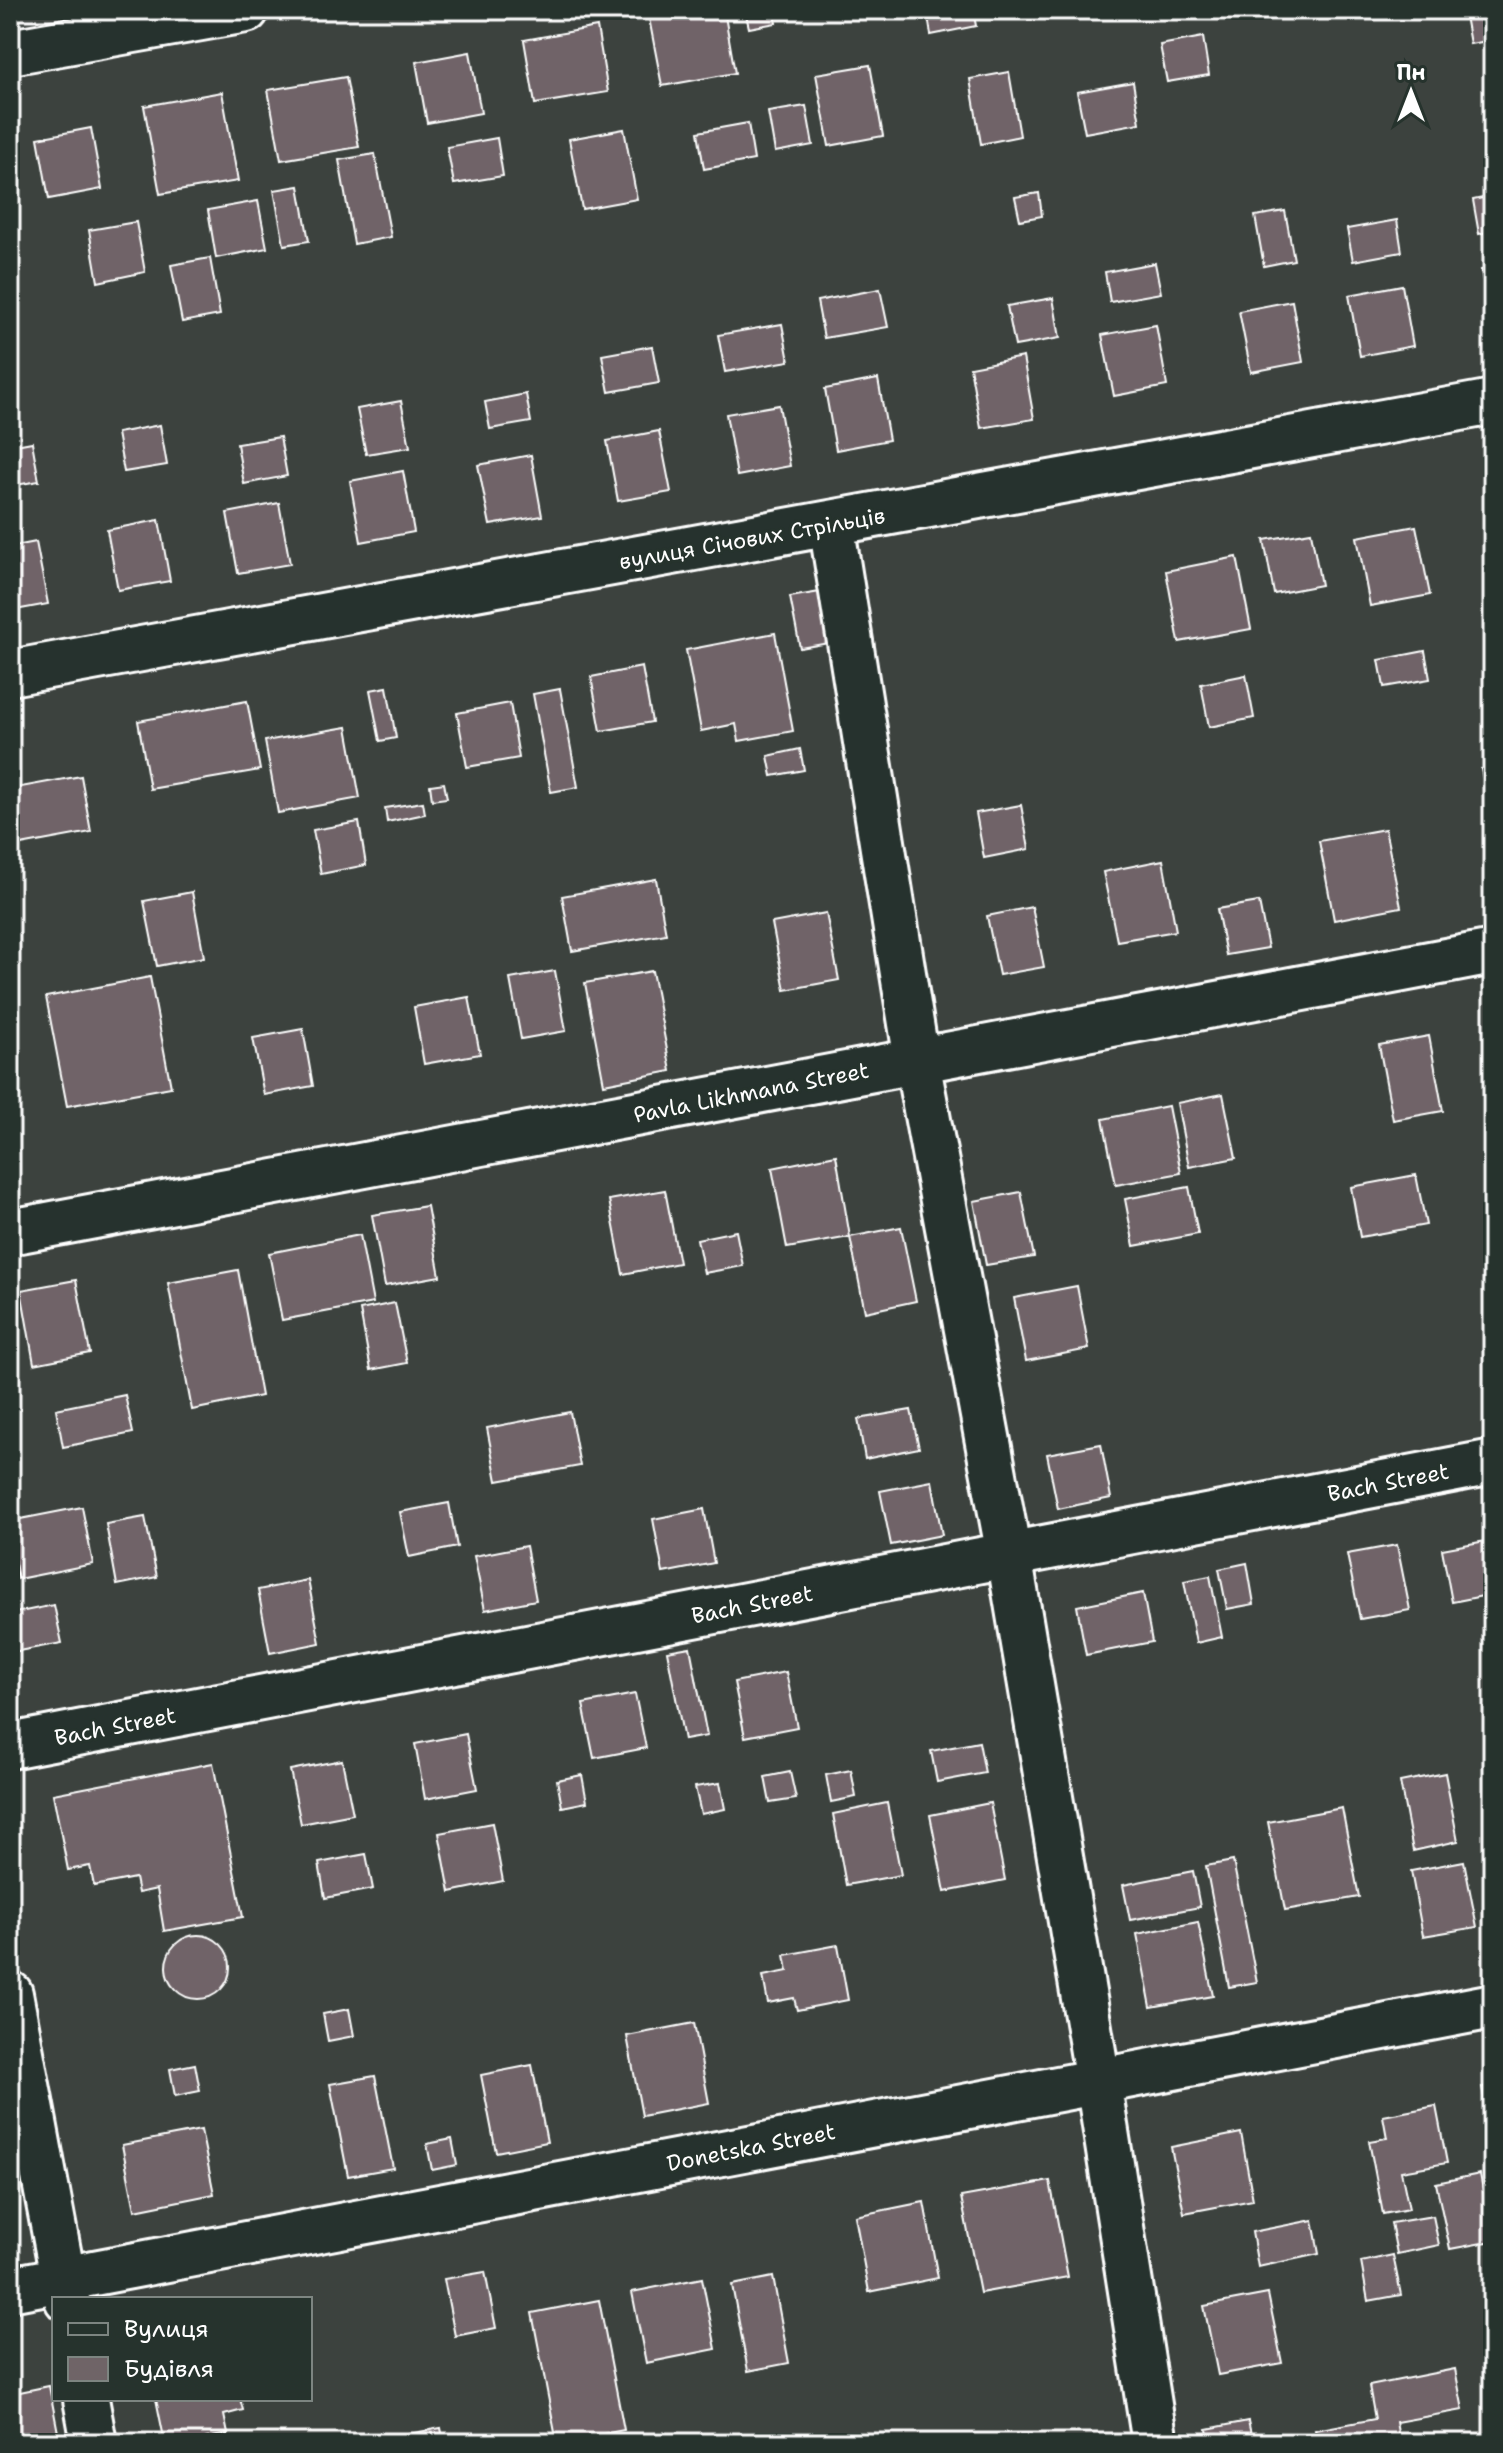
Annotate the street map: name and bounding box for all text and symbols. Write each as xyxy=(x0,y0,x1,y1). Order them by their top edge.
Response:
north arrow xyxy=(1371,52,1451,132)
text: Пн xyxy=(1396,58,1426,87)
street label: вулиця Січових Стрільців xyxy=(617,501,887,576)
street label: Pavla Likhmana Street xyxy=(631,1055,871,1130)
street label: Bach Street xyxy=(1325,1457,1451,1508)
street label: Bach Street xyxy=(689,1579,815,1630)
street label: Bach Street xyxy=(52,1701,178,1752)
street label: Donetska Street xyxy=(664,2117,838,2178)
legend xyxy=(52,2297,312,2401)
text: Вулиця xyxy=(124,2313,209,2345)
text: Будівля xyxy=(124,2353,214,2385)

